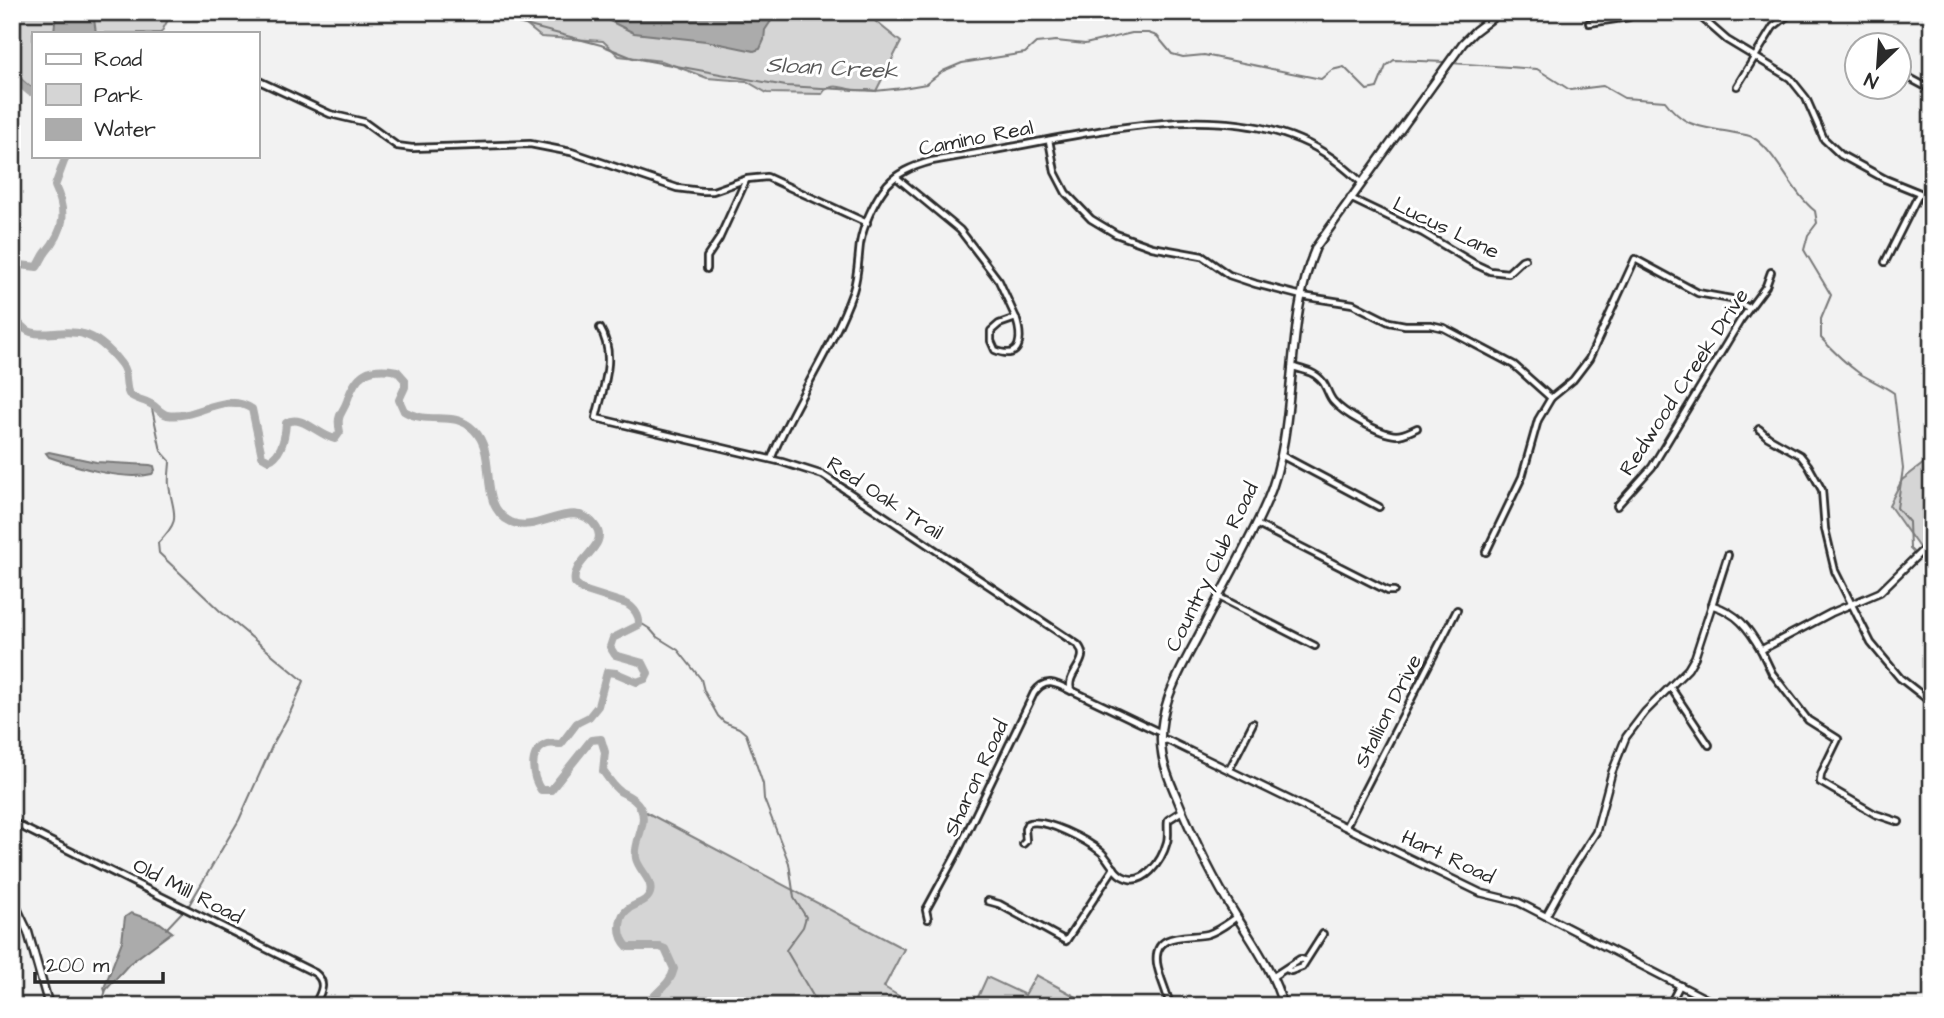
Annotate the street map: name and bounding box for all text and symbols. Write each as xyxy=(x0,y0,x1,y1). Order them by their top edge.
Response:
legend xyxy=(32,32,259,158)
north arrow xyxy=(1842,32,1912,102)
text: Road xyxy=(94,45,142,74)
water label: Sloan Creek xyxy=(765,49,899,87)
text: N xyxy=(1860,65,1883,95)
text: Park xyxy=(94,81,143,110)
street label: Camino Real xyxy=(916,113,1036,163)
text: Water xyxy=(94,115,156,144)
street label: Lucus Lane xyxy=(1388,190,1504,266)
street label: Redwood Creek Drive xyxy=(1612,283,1756,481)
street label: Red Oak Trail xyxy=(821,450,949,546)
street label: Country Club Road xyxy=(1158,477,1268,657)
street label: Stallion Drive xyxy=(1347,649,1429,773)
street label: Sharon Road xyxy=(936,715,1016,841)
street label: Hart Road xyxy=(1397,823,1500,891)
street label: Old Mill Road xyxy=(128,851,248,931)
scale bar xyxy=(35,941,163,985)
text: 200 m xyxy=(46,951,110,980)

